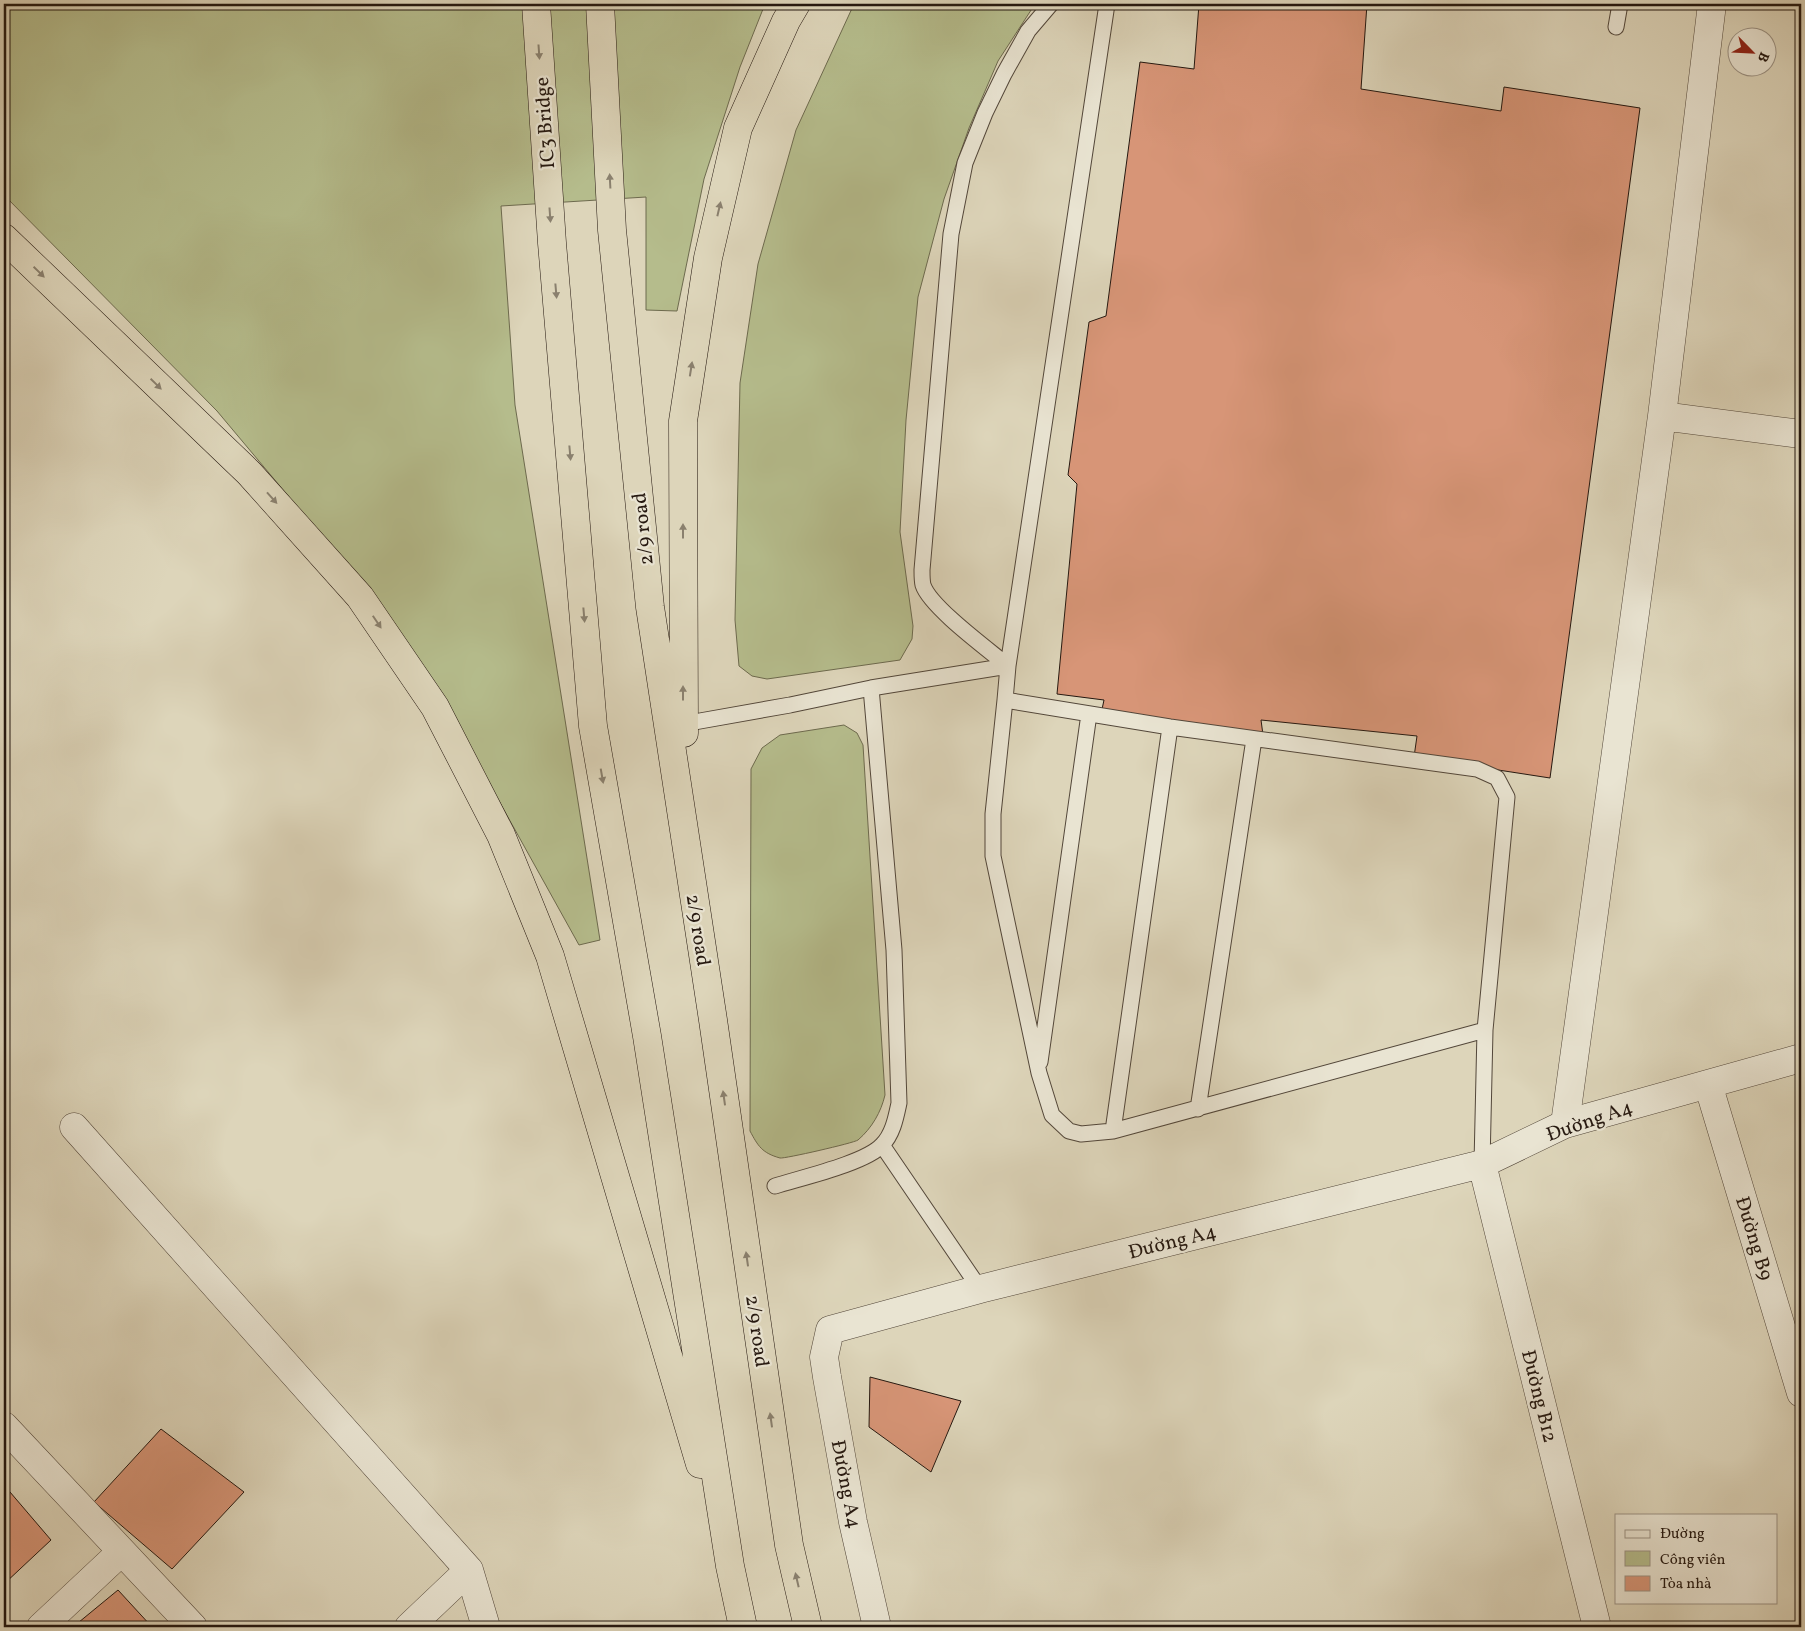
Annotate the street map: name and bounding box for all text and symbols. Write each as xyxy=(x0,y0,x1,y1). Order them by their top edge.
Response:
north arrow xyxy=(1728,28,1778,78)
one-way arrow xyxy=(536,45,544,61)
text: B xyxy=(1752,49,1773,65)
street label: IC3 Bridge xyxy=(529,76,563,170)
one-way arrow xyxy=(605,173,613,189)
one-way arrow xyxy=(715,201,723,216)
one-way arrow xyxy=(546,207,554,223)
one-way arrow xyxy=(32,266,44,278)
one-way arrow xyxy=(552,284,560,300)
one-way arrow xyxy=(687,360,695,376)
one-way arrow xyxy=(150,378,162,390)
one-way arrow xyxy=(566,445,574,461)
street label: 2/9 road xyxy=(626,491,662,566)
one-way arrow xyxy=(266,492,278,504)
one-way arrow xyxy=(679,522,687,538)
one-way arrow xyxy=(580,607,588,623)
one-way arrow xyxy=(372,616,382,629)
one-way arrow xyxy=(679,685,687,701)
one-way arrow xyxy=(598,769,606,785)
street label: 2/9 road xyxy=(678,892,717,968)
one-way arrow xyxy=(720,1090,728,1106)
street label: Đường A4 xyxy=(1543,1094,1637,1150)
street label: Đường B9 xyxy=(1727,1193,1779,1284)
street label: Đường A4 xyxy=(1126,1219,1219,1267)
one-way arrow xyxy=(743,1250,751,1266)
street label: 2/9 road xyxy=(737,1293,775,1369)
street label: Đường B12 xyxy=(1513,1347,1563,1446)
one-way arrow xyxy=(766,1411,774,1427)
street label: Đường A4 xyxy=(823,1438,867,1531)
legend xyxy=(1615,1514,1778,1604)
text: Đường xyxy=(1660,1524,1705,1545)
text: Công viên xyxy=(1660,1550,1725,1571)
one-way arrow xyxy=(793,1572,801,1587)
text: Tòa nhà xyxy=(1660,1574,1712,1595)

